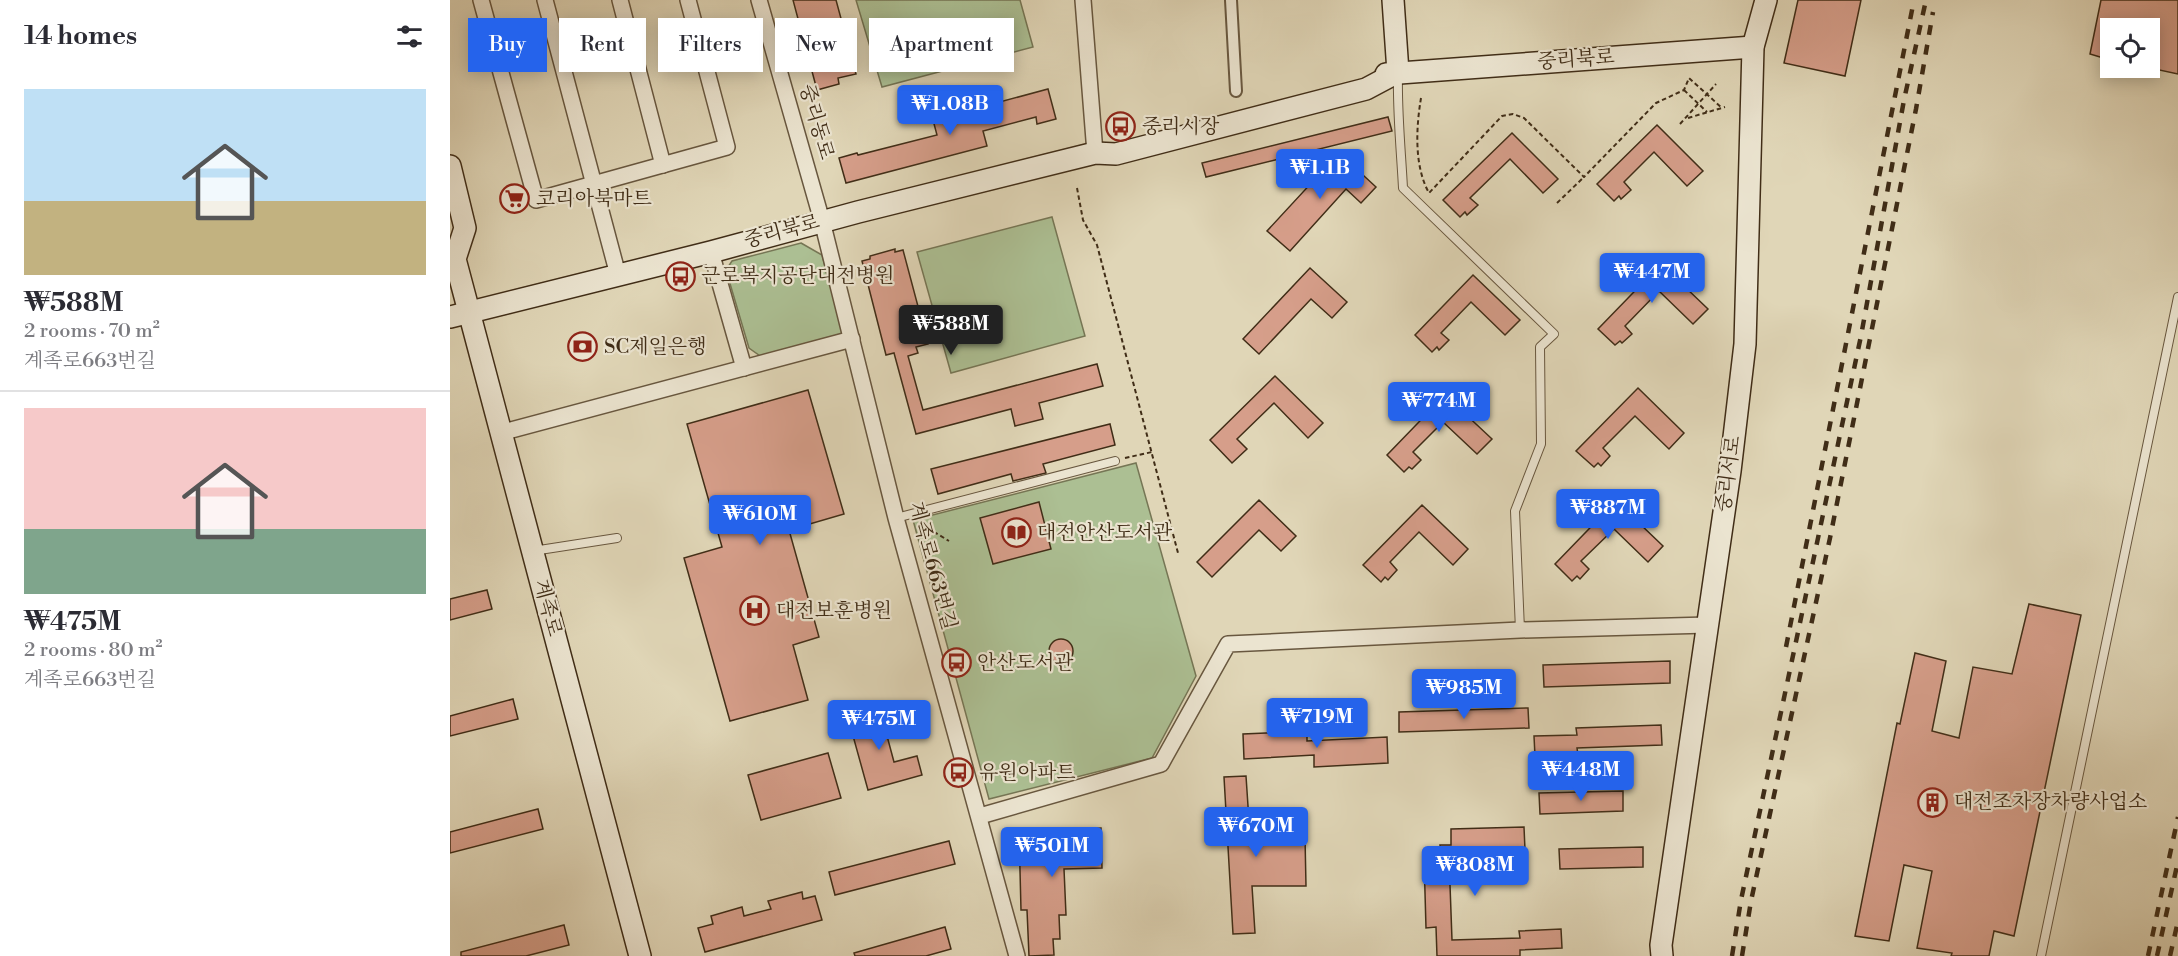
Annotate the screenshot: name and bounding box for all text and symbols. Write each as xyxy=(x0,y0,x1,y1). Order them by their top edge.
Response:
chip: Buy xyxy=(468,18,547,72)
chip: Rent xyxy=(559,18,646,72)
chip: Filters xyxy=(658,18,763,72)
chip: New xyxy=(775,18,857,72)
chip: Apartment xyxy=(869,18,1014,72)
map controls xyxy=(2100,18,2160,78)
button: locate xyxy=(2100,18,2160,78)
text: 14 homes xyxy=(24,20,137,52)
icon: filters xyxy=(393,20,426,53)
street label: 중리북로 xyxy=(1537,45,1615,75)
street label: 중리동로 xyxy=(793,81,839,163)
pin: ₩1.08B xyxy=(901,85,999,136)
text: ₩1.08B xyxy=(911,92,989,117)
bus stop icon: 중리시장 xyxy=(1105,111,1137,143)
place label: 중리시장 xyxy=(1142,115,1220,140)
icon: home xyxy=(171,128,279,236)
pin: ₩1.1B xyxy=(1278,149,1362,200)
text: ₩1.1B xyxy=(1290,156,1350,181)
supermarket icon: 코리아북마트 xyxy=(499,183,531,215)
place label: 코리아북마트 xyxy=(536,187,652,212)
street label: 중리북로 xyxy=(741,210,823,254)
pin: ₩447M xyxy=(1610,253,1694,304)
bus stop icon: 근로복지공단대전병원 xyxy=(664,260,696,292)
text: ₩447M xyxy=(1614,260,1690,285)
place label: 근로복지공단대전병원 xyxy=(701,264,894,289)
text: ₩588M xyxy=(24,287,123,319)
pin: ₩588M xyxy=(909,305,993,356)
text: ₩588M xyxy=(913,312,989,337)
text: 2 rooms · 70 m² xyxy=(24,319,160,344)
bank icon: SC제일은행 xyxy=(567,331,599,363)
place label: SC제일은행 xyxy=(604,335,707,360)
text: 계족로663번길 xyxy=(24,349,156,374)
pin: ₩774M xyxy=(1397,382,1481,433)
text: ₩774M xyxy=(1402,389,1476,414)
street label: 중리서로 xyxy=(1711,434,1747,514)
icon: home xyxy=(171,447,279,555)
pin: ₩887M xyxy=(1566,489,1650,540)
pin: ₩610M xyxy=(718,495,802,546)
text: ₩887M xyxy=(1570,496,1646,521)
street label: 계족로663번길 xyxy=(903,499,961,633)
text: ₩610M xyxy=(723,502,797,527)
library icon: 대전안산도서관 xyxy=(1000,517,1032,549)
place label: 대전안산도서관 xyxy=(1037,521,1173,546)
street label: 계족로 xyxy=(527,577,567,639)
hospital icon: 대전보훈병원 xyxy=(739,595,771,627)
place label: 대전보훈병원 xyxy=(776,599,892,624)
text: ₩475M xyxy=(24,606,121,638)
text: 2 rooms · 80 m² xyxy=(24,638,162,663)
bus stop icon: 안산도서관 xyxy=(940,647,972,679)
place label: 안산도서관 xyxy=(977,651,1074,676)
text: 계족로663번길 xyxy=(24,668,156,693)
pin: ₩985M xyxy=(1422,669,1506,720)
text: ₩985M xyxy=(1426,676,1502,701)
pin: ₩719M xyxy=(1275,698,1359,749)
pin: ₩475M xyxy=(837,700,921,751)
text: ₩719M xyxy=(1281,705,1353,730)
text: ₩475M xyxy=(842,707,916,732)
pin: ₩448M xyxy=(1539,751,1623,802)
bus stop icon: 유원아파트 xyxy=(942,757,974,789)
text: ₩448M xyxy=(1542,758,1620,783)
place label: 유원아파트 xyxy=(979,761,1076,786)
building icon: 대전조차장차량사업소 xyxy=(1917,786,1949,818)
place label: 대전조차장차량사업소 xyxy=(1954,790,2147,815)
pin: ₩670M xyxy=(1214,807,1298,858)
text: ₩670M xyxy=(1218,814,1294,839)
pin: ₩501M xyxy=(1010,827,1094,878)
text: ₩501M xyxy=(1015,834,1089,859)
pin: ₩808M xyxy=(1433,846,1517,897)
text: ₩808M xyxy=(1436,853,1514,878)

